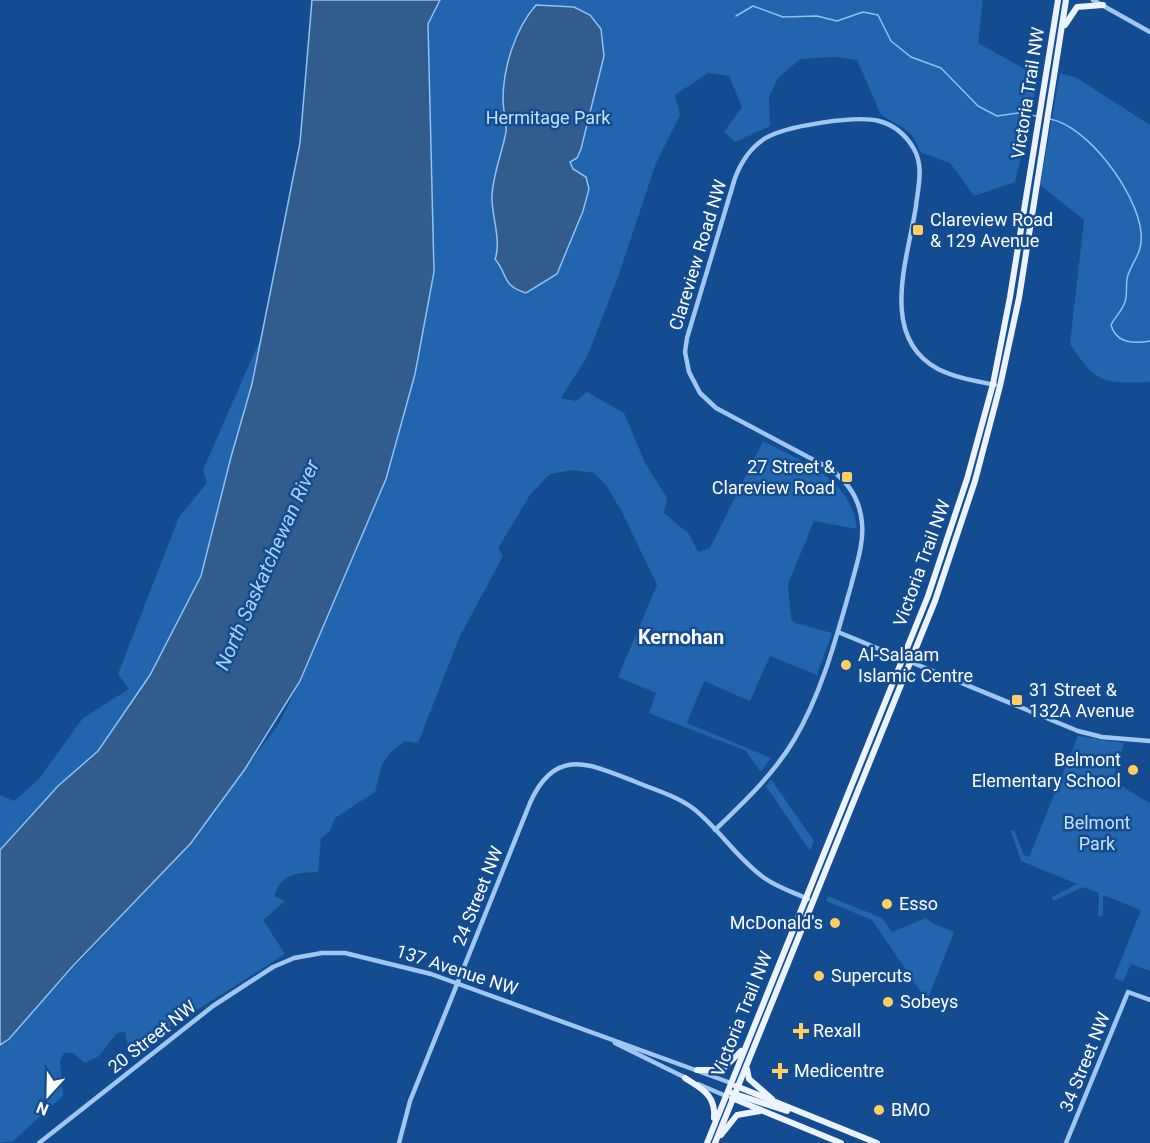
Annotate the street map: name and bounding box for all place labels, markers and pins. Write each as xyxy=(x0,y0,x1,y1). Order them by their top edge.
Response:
place label: Clareview Road & 129 Avenue xyxy=(930,209,1053,251)
marker: Clareview Road & 129 Avenue xyxy=(911,223,925,237)
place label: 27 Street & Clareview Road xyxy=(712,456,836,498)
marker: 27 Street & Clareview Road xyxy=(840,470,854,484)
place label: Al-Salaam Islamic Centre xyxy=(858,644,973,686)
marker: Al-Salaam Islamic Centre xyxy=(839,658,853,672)
place label: 31 Street & 132A Avenue xyxy=(1029,679,1134,721)
marker: 31 Street & 132A Avenue xyxy=(1010,693,1024,707)
place label: Belmont Elementary School xyxy=(972,749,1121,791)
marker: Belmont Elementary School xyxy=(1126,763,1140,777)
place label: Esso xyxy=(899,893,938,914)
marker: Esso xyxy=(880,897,894,911)
place label: McDonald's xyxy=(730,912,823,933)
marker: McDonald's xyxy=(828,916,842,930)
place label: Supercuts xyxy=(831,965,912,986)
marker: Supercuts xyxy=(812,969,826,983)
place label: Sobeys xyxy=(900,991,958,1012)
marker: Sobeys xyxy=(881,995,895,1009)
place label: Rexall xyxy=(813,1020,861,1041)
marker: Rexall xyxy=(794,1024,808,1038)
place label: Medicentre xyxy=(794,1060,884,1081)
marker: Medicentre xyxy=(771,1062,789,1080)
place label: BMO xyxy=(891,1099,930,1120)
marker: BMO xyxy=(872,1103,886,1117)

